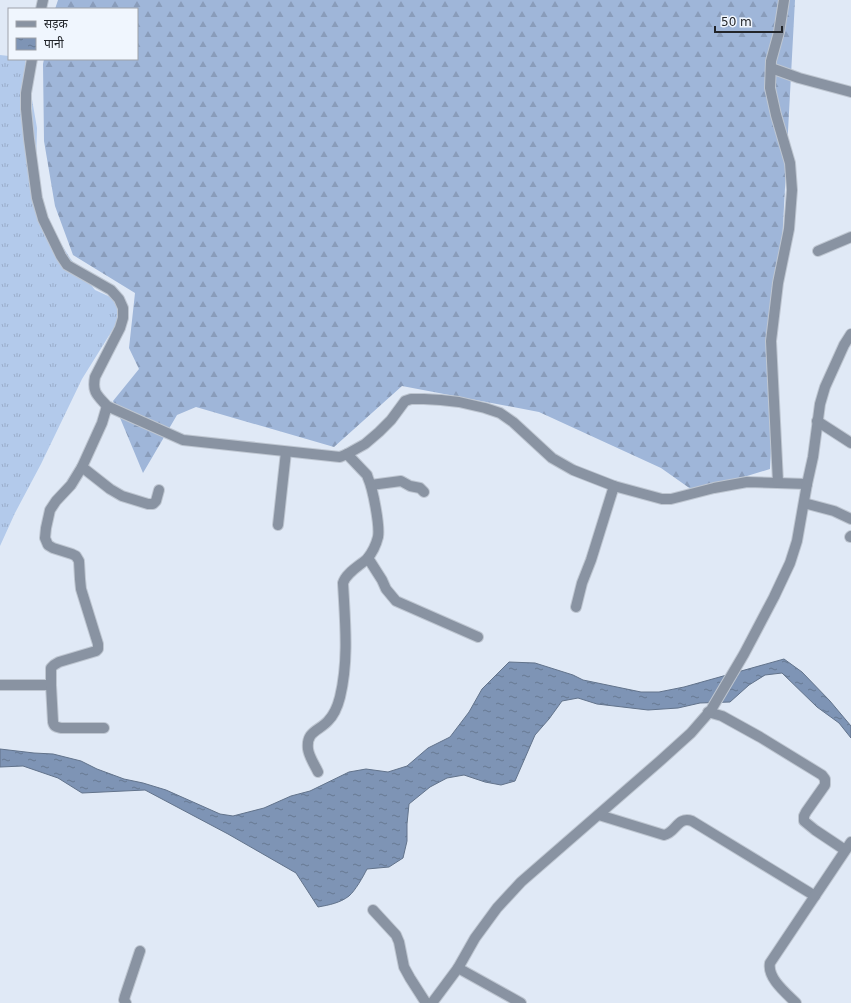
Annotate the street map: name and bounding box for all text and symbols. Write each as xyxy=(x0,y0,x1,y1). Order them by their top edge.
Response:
legend xyxy=(8,8,138,60)
scale bar xyxy=(715,8,782,34)
text: 50 m xyxy=(721,15,752,29)
text: सड़क xyxy=(44,17,69,31)
text: पानी xyxy=(44,36,65,51)

